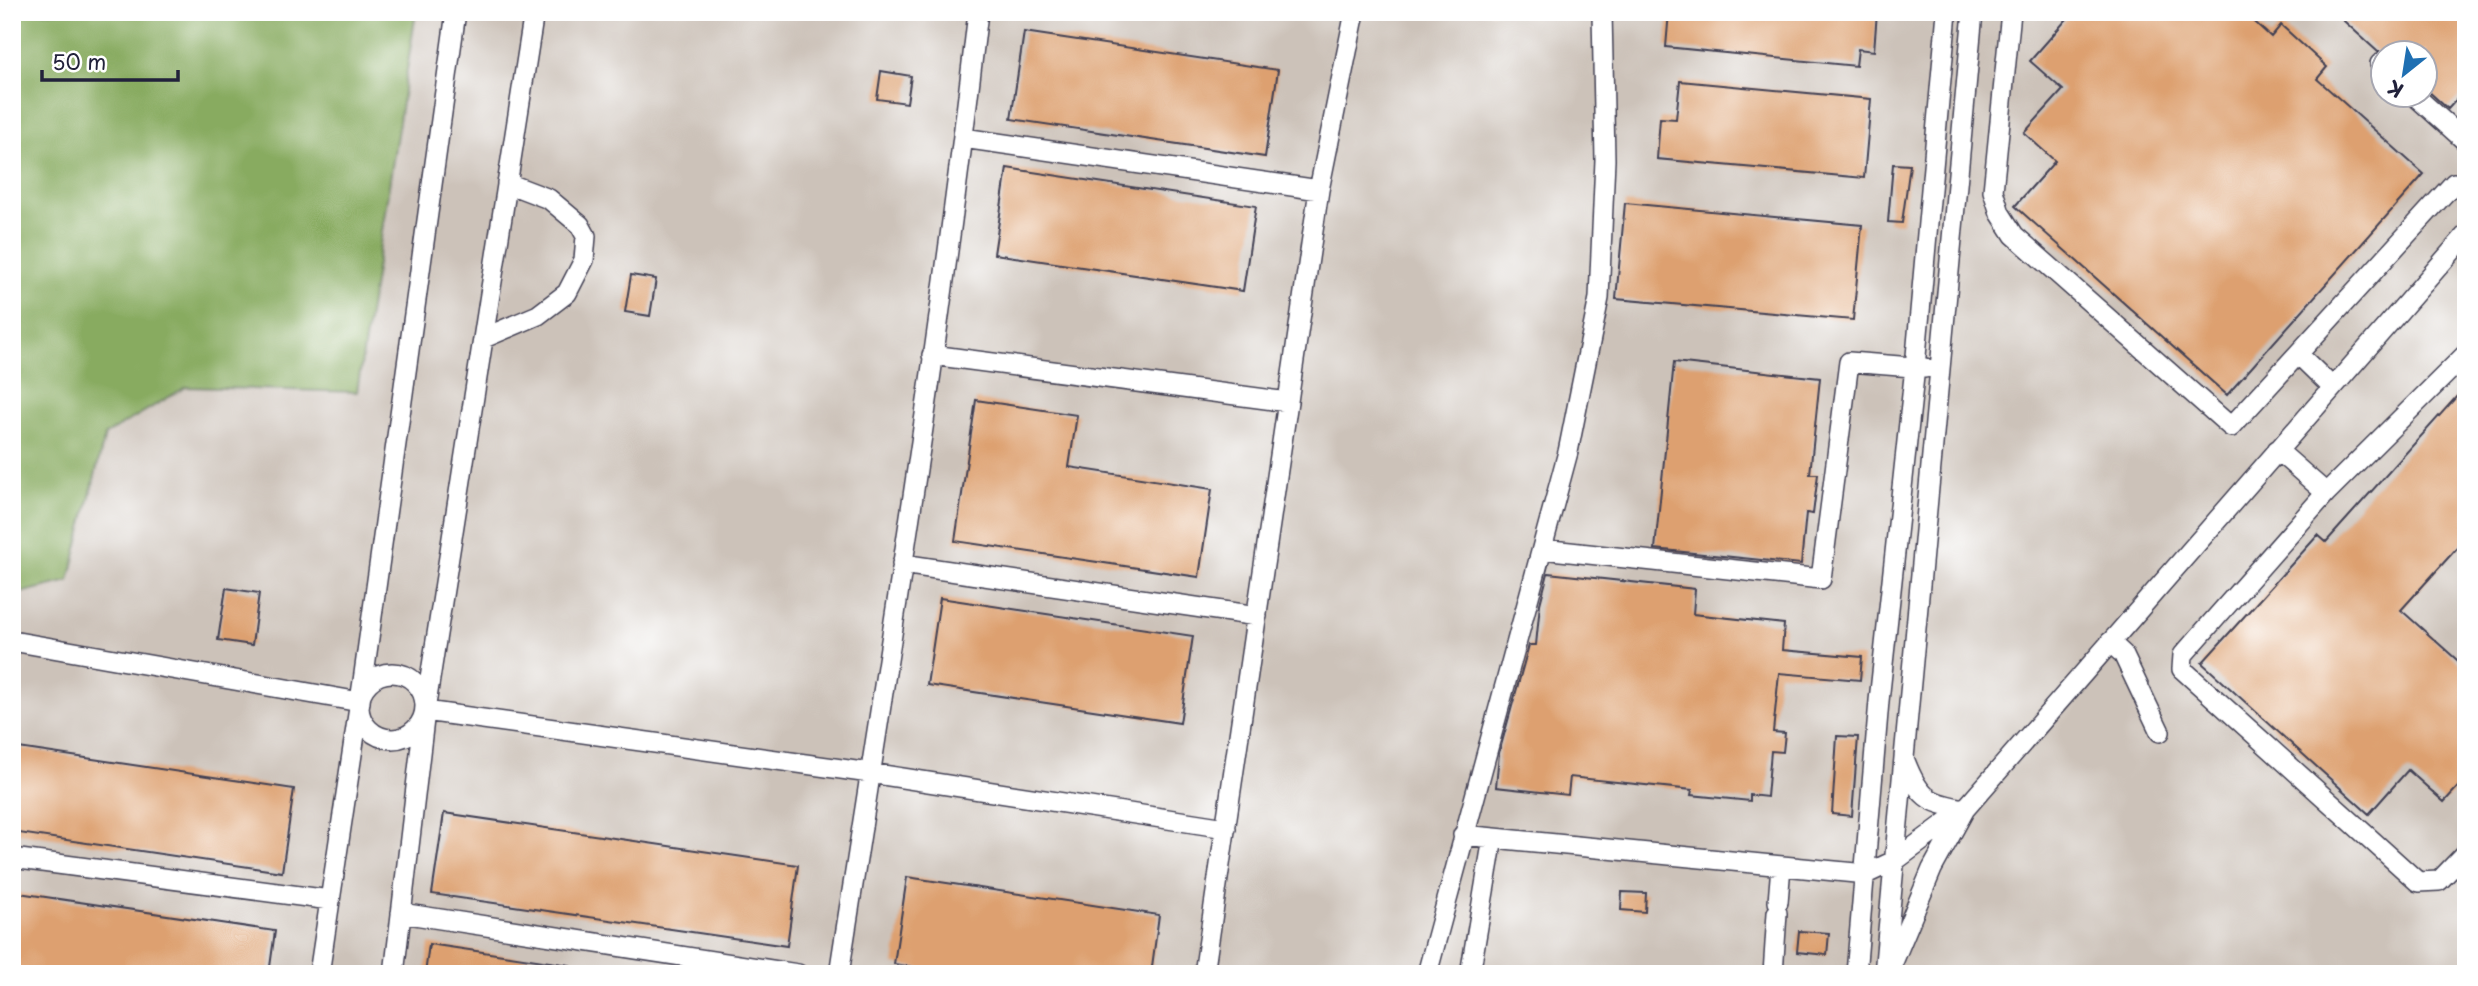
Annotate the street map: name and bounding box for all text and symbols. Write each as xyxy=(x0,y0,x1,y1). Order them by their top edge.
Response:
scale bar xyxy=(42,38,178,82)
north arrow xyxy=(2370,38,2440,108)
text: 50 m xyxy=(52,45,106,77)
text: K xyxy=(2382,74,2408,105)

